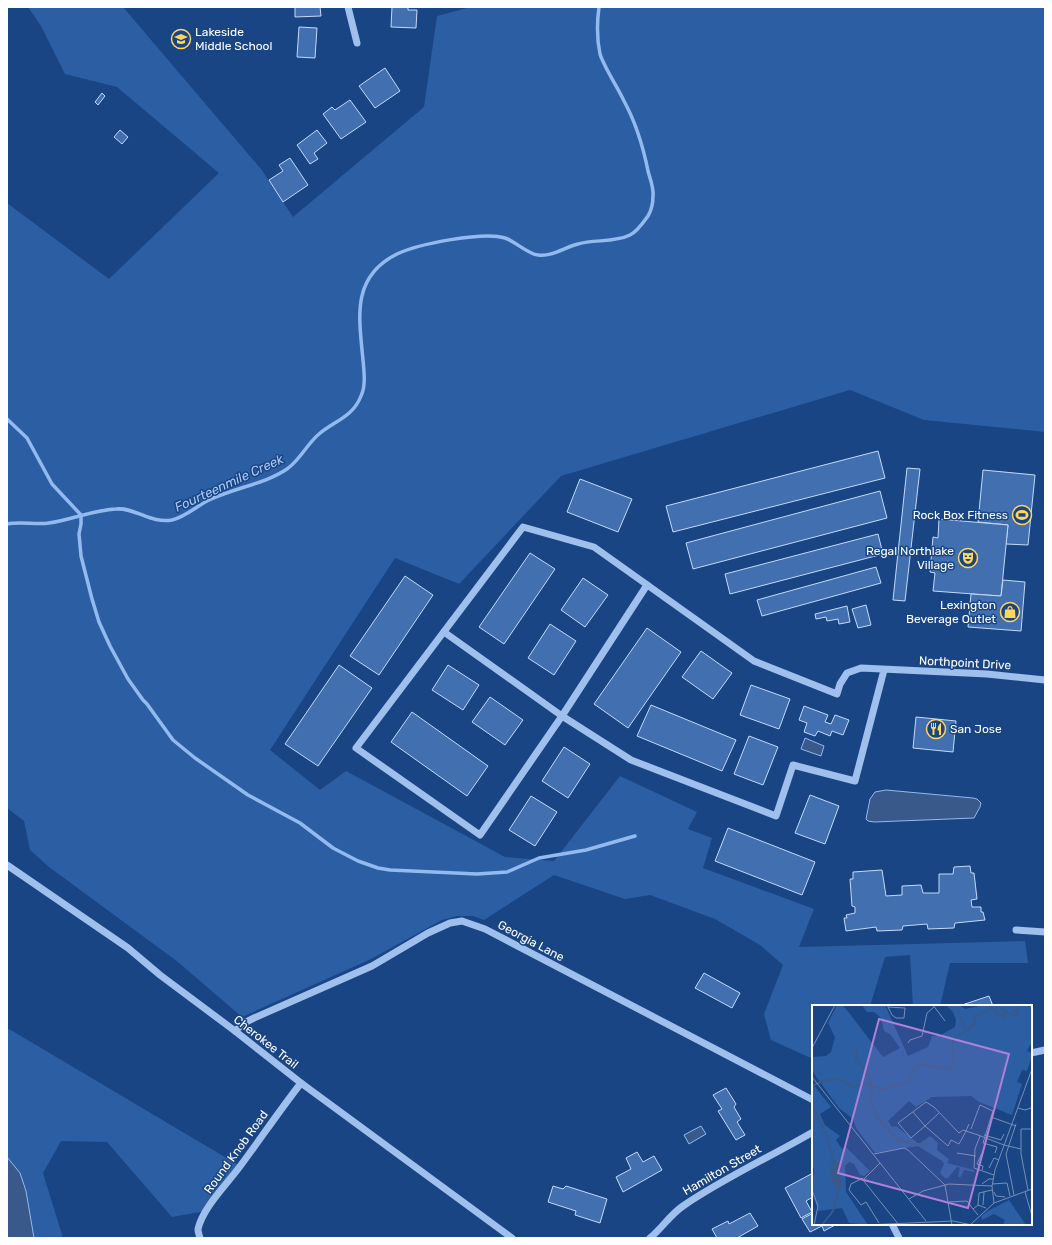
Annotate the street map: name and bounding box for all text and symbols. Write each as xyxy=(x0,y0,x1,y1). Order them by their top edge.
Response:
place label: Lakeside Middle School xyxy=(195,25,272,53)
school or university icon: Lakeside Middle School xyxy=(170,28,192,50)
water label: Fourteenmile Creek xyxy=(172,451,286,515)
sports icon: Rock Box Fitness xyxy=(1011,504,1033,526)
place label: Rock Box Fitness xyxy=(913,508,1008,522)
place label: Regal Northlake Village xyxy=(866,544,954,572)
theatre icon: Regal Northlake Village xyxy=(957,547,979,569)
place label: Lexington Beverage Outlet xyxy=(906,598,996,626)
shop icon: Lexington Beverage Outlet xyxy=(999,601,1021,623)
street label: Northpoint Drive xyxy=(918,654,1012,672)
restaurant icon: San Jose xyxy=(925,718,947,740)
place label: San Jose xyxy=(950,722,1002,736)
street label: Georgia Lane xyxy=(495,918,567,964)
inset map xyxy=(812,1005,1032,1225)
street label: Cherokee Trail xyxy=(231,1012,301,1072)
street label: Round Knob Road xyxy=(201,1108,271,1196)
street label: Hamilton Street xyxy=(680,1142,764,1198)

